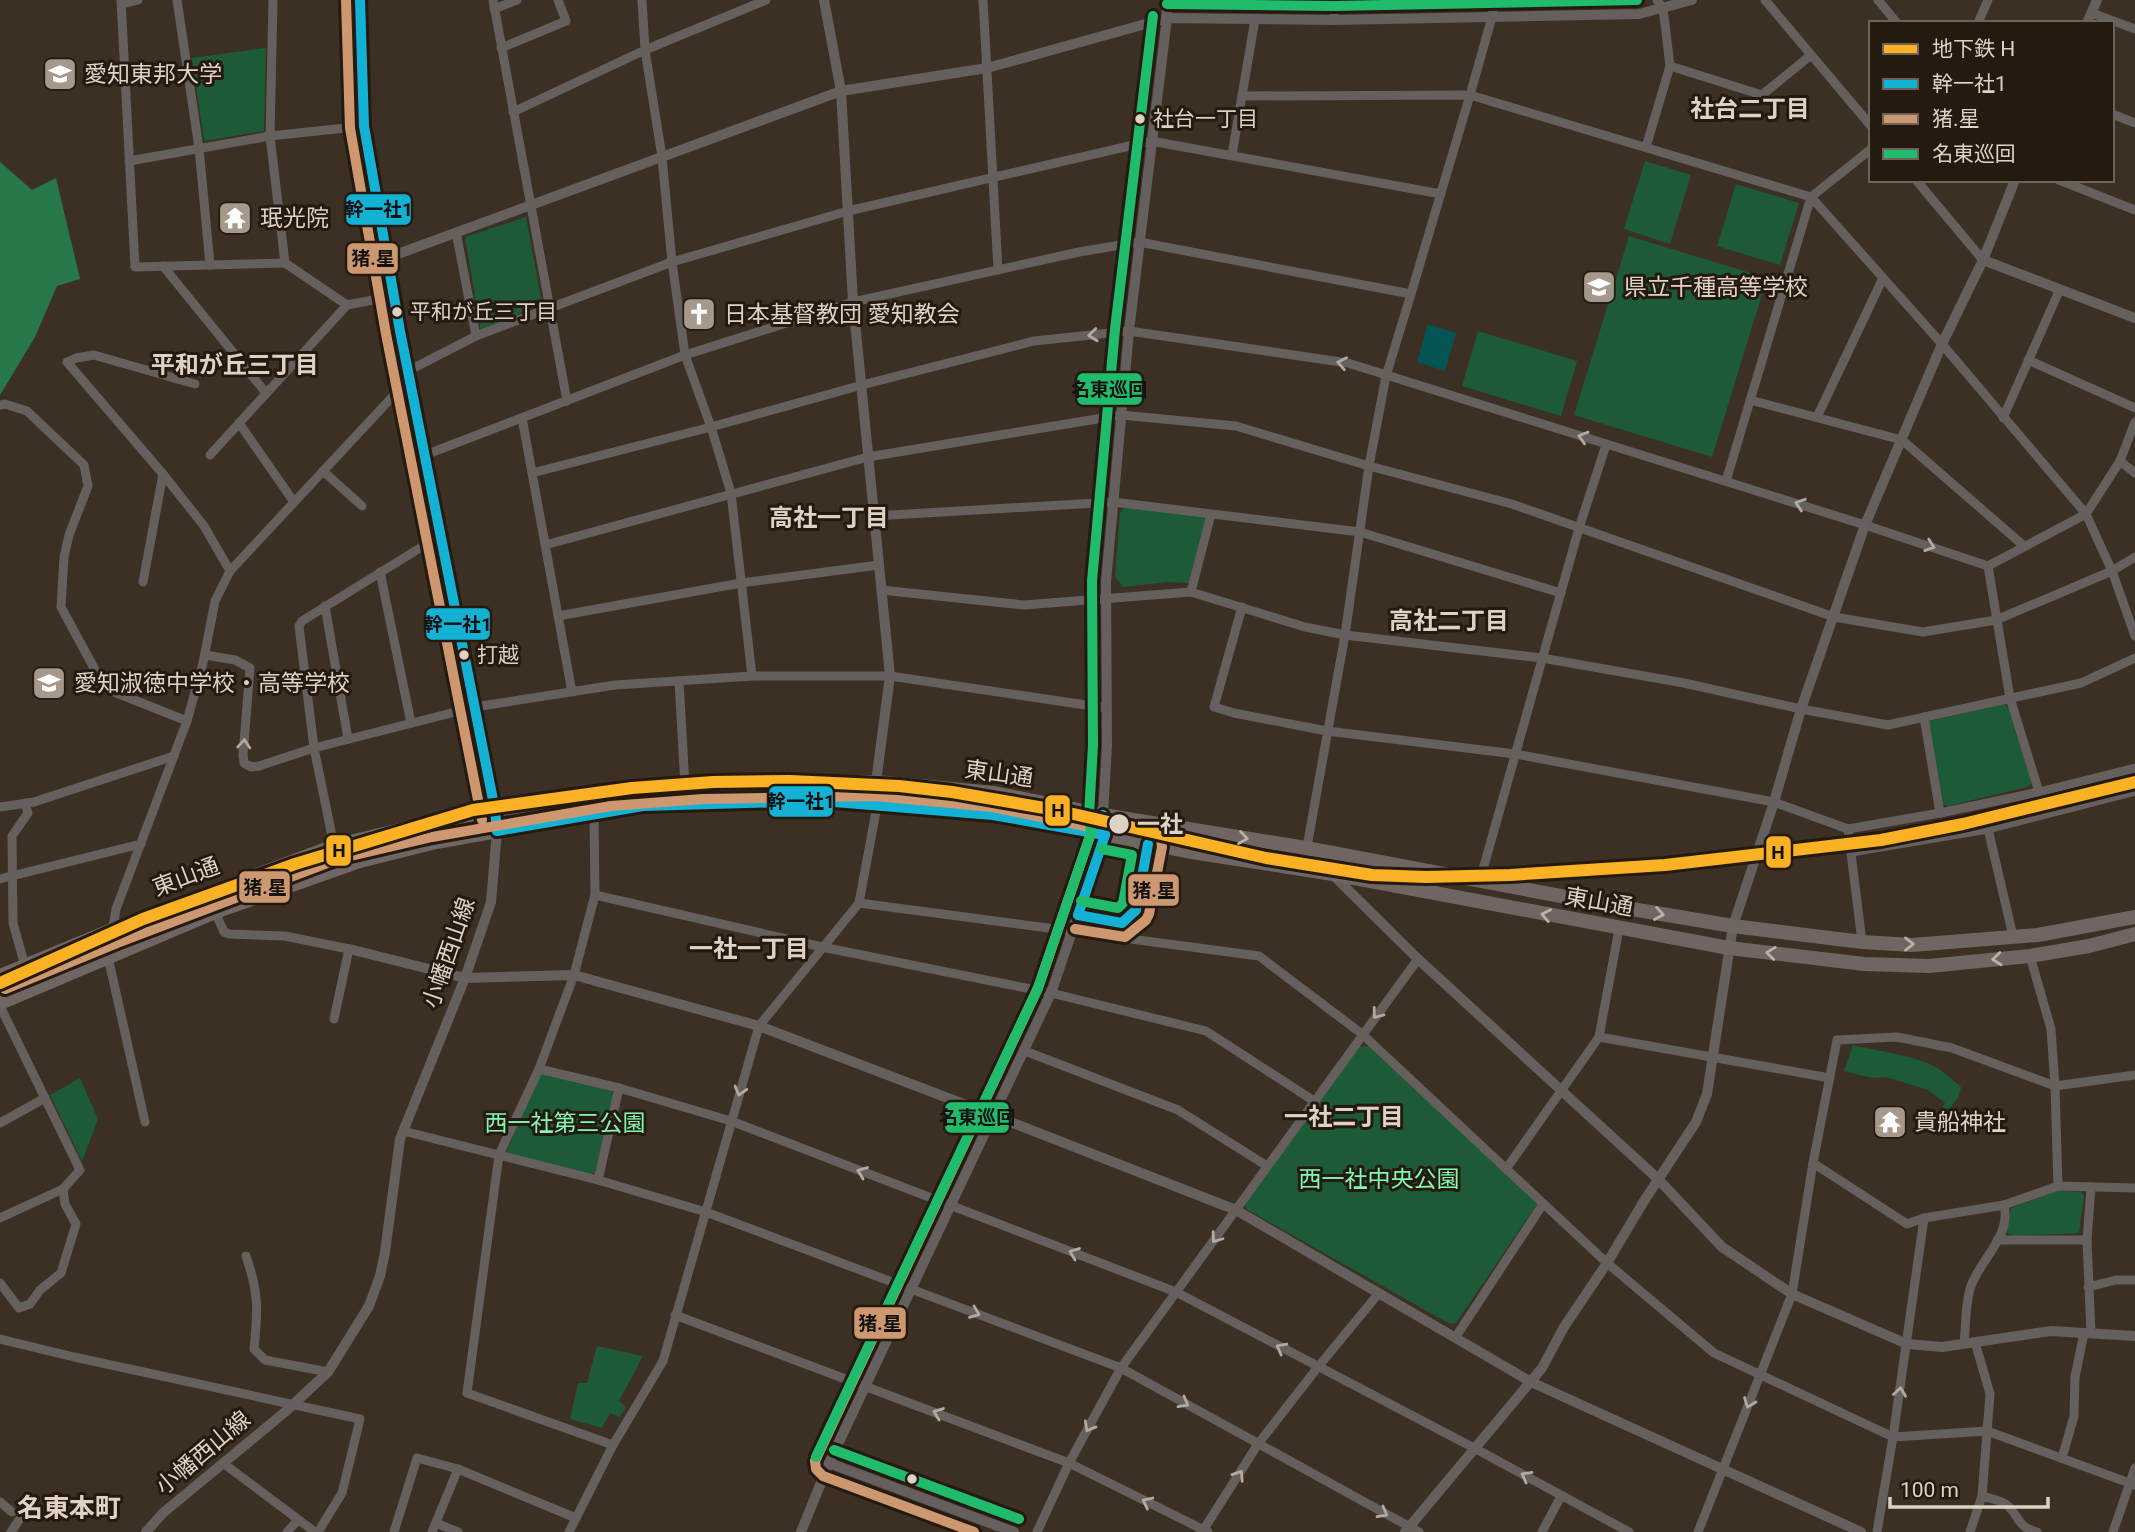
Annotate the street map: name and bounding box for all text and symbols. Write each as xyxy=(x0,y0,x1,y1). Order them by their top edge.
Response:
legend xyxy=(1869,21,2114,182)
text: 地下鉄 H xyxy=(1932,37,2015,61)
school or university icon: 愛知東邦大学 xyxy=(41,55,79,93)
place label: 愛知東邦大学 xyxy=(84,61,222,88)
text: 幹一社1 xyxy=(1932,72,2007,96)
district label: 社台二丁目 xyxy=(1690,95,1810,123)
place label: 社台一丁目 xyxy=(1153,107,1258,131)
text: 猪.星 xyxy=(1932,107,1980,131)
marker: 社台一丁目 xyxy=(1133,112,1147,126)
text: 名東巡回 xyxy=(1932,142,2016,166)
line badge: 幹一社1 xyxy=(345,193,412,226)
text: 幹一社1 xyxy=(345,198,413,221)
temple icon: 珉光院 xyxy=(216,199,254,237)
place label: 珉光院 xyxy=(260,205,329,232)
line badge: 猪.星 xyxy=(346,242,399,275)
text: 猪.星 xyxy=(351,247,395,270)
school or university icon: 県立千種高等学校 xyxy=(1580,268,1618,306)
place label: 県立千種高等学校 xyxy=(1624,274,1808,301)
church icon: 日本基督教団 愛知教会 xyxy=(680,295,718,333)
place label: 平和が丘三丁目 xyxy=(410,300,557,324)
place label: 日本基督教団 愛知教会 xyxy=(724,301,960,328)
marker: 平和が丘三丁目 xyxy=(390,305,404,319)
one-way arrow xyxy=(1087,327,1099,342)
district label: 平和が丘三丁目 xyxy=(151,351,319,379)
one-way arrow xyxy=(1336,356,1348,371)
line badge: 名東巡回 xyxy=(1076,372,1143,406)
text: 名東巡回 xyxy=(1071,378,1147,401)
one-way arrow xyxy=(1577,431,1589,446)
one-way arrow xyxy=(1795,498,1807,512)
district label: 高社一丁目 xyxy=(769,504,889,532)
one-way arrow xyxy=(1923,538,1936,552)
line badge: 幹一社1 xyxy=(425,607,491,641)
district label: 高社二丁目 xyxy=(1389,607,1509,635)
text: 幹一社1 xyxy=(424,613,492,636)
place label: 打越 xyxy=(477,643,519,667)
marker: 打越 xyxy=(457,648,471,662)
school or university icon: 愛知淑徳中学校・高等学校 xyxy=(30,664,68,702)
place label: 愛知淑徳中学校・高等学校 xyxy=(74,670,350,697)
one-way arrow xyxy=(236,738,251,749)
street label: 東山通 xyxy=(963,756,1035,792)
line badge: 幹一社1 xyxy=(768,785,834,818)
text: 幹一社1 xyxy=(767,790,835,813)
line badge: H xyxy=(1044,794,1071,827)
text: H xyxy=(1051,799,1065,822)
place label: 一社 xyxy=(1137,811,1183,838)
marker: 一社 xyxy=(1107,812,1131,836)
one-way arrow xyxy=(1237,830,1249,845)
line badge: H xyxy=(325,834,352,867)
line badge: H xyxy=(1765,835,1792,869)
text: H xyxy=(332,839,346,862)
text: H xyxy=(1771,841,1785,864)
street label: 東山通 xyxy=(149,852,223,902)
line badge: 猪.星 xyxy=(238,870,291,904)
line badge: 猪.星 xyxy=(1127,873,1180,907)
text: 猪.星 xyxy=(243,876,287,899)
text: 猪.星 xyxy=(1132,879,1176,902)
street label: 東山通 xyxy=(1563,883,1635,921)
street label: 小幡西山線 xyxy=(418,894,480,1012)
one-way arrow xyxy=(1654,906,1665,921)
one-way arrow xyxy=(1540,909,1552,924)
district label: 一社一丁目 xyxy=(689,935,809,963)
one-way arrow xyxy=(1905,936,1915,952)
one-way arrow xyxy=(1765,946,1776,961)
one-way arrow xyxy=(1991,951,2002,966)
one-way arrow xyxy=(1373,1006,1385,1019)
one-way arrow xyxy=(734,1085,748,1097)
line badge: 名東巡回 xyxy=(944,1101,1010,1134)
district label: 一社二丁目 xyxy=(1284,1103,1404,1131)
temple icon: 貴船神社 xyxy=(1871,1103,1909,1141)
text: 名東巡回 xyxy=(939,1106,1015,1129)
place label: 貴船神社 xyxy=(1914,1109,2006,1136)
park label: 西一社第三公園 xyxy=(485,1110,646,1137)
one-way arrow xyxy=(857,1166,869,1180)
park label: 西一社中央公園 xyxy=(1299,1166,1460,1193)
one-way arrow xyxy=(1211,1230,1224,1243)
one-way arrow xyxy=(1069,1248,1081,1262)
one-way arrow xyxy=(969,1304,981,1318)
line badge: 猪.星 xyxy=(853,1306,907,1340)
text: 猪.星 xyxy=(858,1312,902,1335)
one-way arrow xyxy=(1276,1342,1288,1356)
one-way arrow xyxy=(1892,1386,1907,1398)
one-way arrow xyxy=(1176,1395,1189,1408)
one-way arrow xyxy=(1744,1397,1758,1409)
street label: 小幡西山線 xyxy=(150,1406,256,1500)
one-way arrow xyxy=(932,1408,944,1422)
one-way arrow xyxy=(1084,1419,1097,1432)
scale bar xyxy=(1890,1466,2048,1510)
one-way arrow xyxy=(1230,1469,1243,1482)
one-way arrow xyxy=(1520,1471,1533,1484)
unlabelled marker xyxy=(905,1472,919,1486)
text: 100 m xyxy=(1900,1478,1959,1502)
district label: 名東本町 xyxy=(17,1493,121,1523)
one-way arrow xyxy=(1142,1496,1154,1510)
one-way arrow xyxy=(1375,1505,1388,1518)

